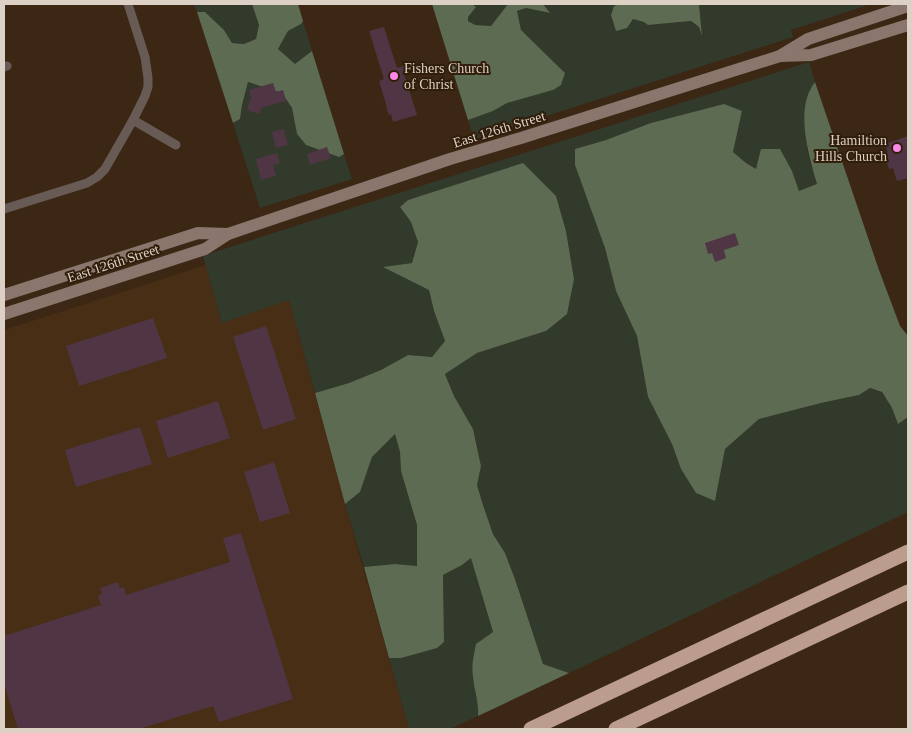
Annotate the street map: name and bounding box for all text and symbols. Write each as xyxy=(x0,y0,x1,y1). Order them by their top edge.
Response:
place label: Fishers Church of Christ xyxy=(404,61,489,92)
marker: Fishers Church of Christ xyxy=(388,70,400,82)
street label: East 126th Street xyxy=(451,108,547,151)
place label: Hamiltion Hills Church xyxy=(815,133,887,164)
marker: Hamiltion Hills Church xyxy=(891,142,903,154)
street label: East 126th Street xyxy=(65,242,161,285)

